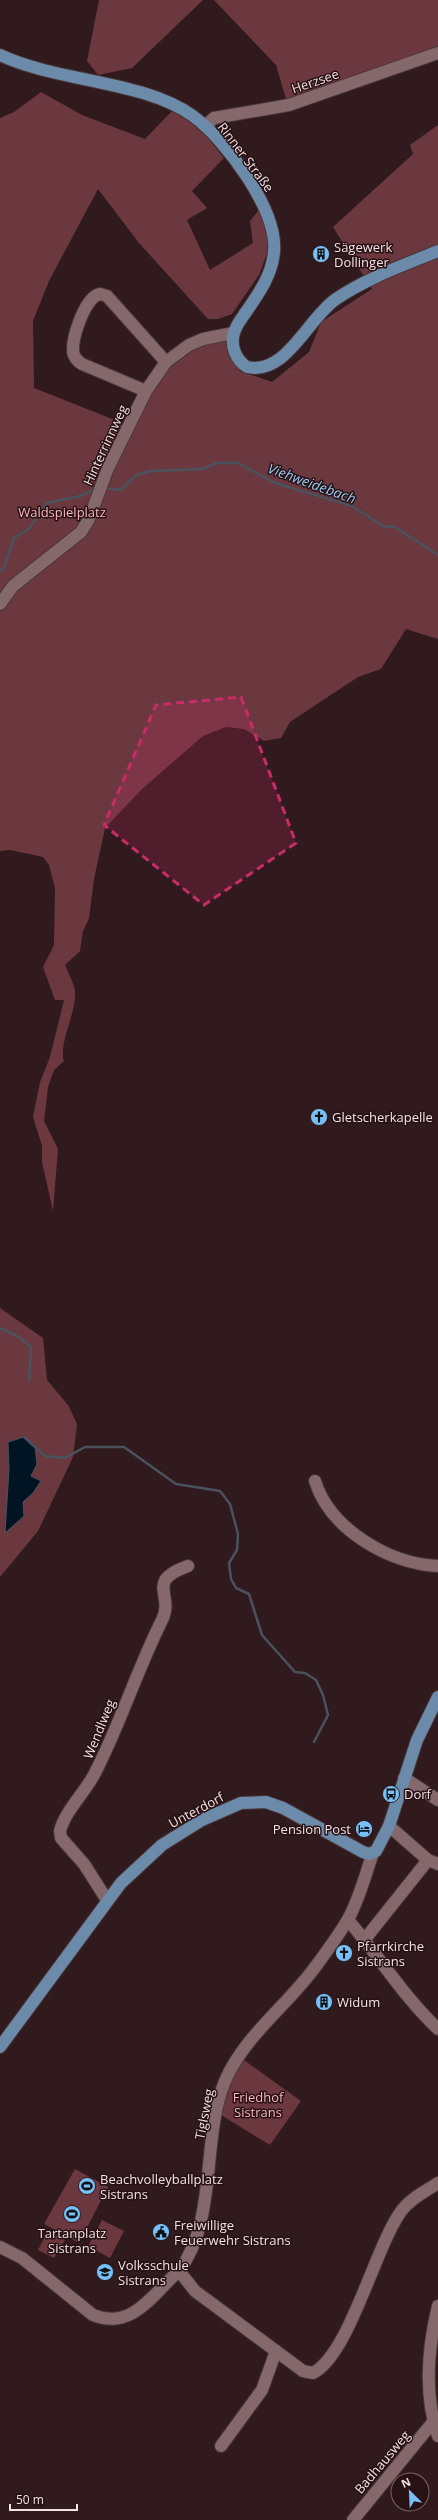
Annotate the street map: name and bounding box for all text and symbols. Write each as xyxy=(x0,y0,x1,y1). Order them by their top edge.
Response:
street label: Herzsee xyxy=(289,64,341,98)
street label: Rinner Straße xyxy=(214,118,278,196)
place label: Sägewerk Dollinger xyxy=(334,238,392,271)
building icon: Sägewerk Dollinger xyxy=(311,244,331,264)
street label: Hinterrinnweg xyxy=(78,402,132,488)
water label: Viehweidebach xyxy=(265,458,359,508)
park label: Waldspielplatz xyxy=(18,503,106,521)
church icon: Gletscherkapelle xyxy=(309,1107,329,1127)
place label: Gletscherkapelle xyxy=(332,1108,433,1126)
street label: Wendlweg xyxy=(79,1696,119,1762)
bus stop icon: Dorf xyxy=(381,1784,401,1804)
place label: Dorf xyxy=(404,1785,432,1803)
street label: Unterdorf xyxy=(165,1788,227,1832)
hotel icon: Pension Post xyxy=(354,1819,374,1839)
place label: Pension Post xyxy=(273,1820,351,1838)
place label: Pfarrkirche Sistrans xyxy=(357,1937,424,1970)
church icon: Pfarrkirche Sistrans xyxy=(334,1943,354,1963)
building icon: Widum xyxy=(314,1992,334,2012)
place label: Widum xyxy=(337,1993,380,2011)
street label: Tiglsweg xyxy=(190,2087,218,2141)
park label: Friedhof Sistrans xyxy=(233,2088,284,2121)
place label: Beachvolleyballplatz Sistrans xyxy=(100,2170,223,2203)
sports icon: Beachvolleyballplatz Sistrans xyxy=(77,2176,97,2196)
sports icon: Tartanplatz Sistrans xyxy=(62,2204,82,2224)
place label: Freiwillige Feuerwehr Sistrans xyxy=(174,2216,291,2249)
public building icon: Freiwillige Feuerwehr Sistrans xyxy=(151,2222,171,2242)
place label: Tartanplatz Sistrans xyxy=(38,2224,106,2257)
place label: Volksschule Sistrans xyxy=(118,2256,189,2289)
school or university icon: Volksschule Sistrans xyxy=(95,2262,115,2282)
street label: Badhausweg xyxy=(350,2427,414,2497)
north arrow xyxy=(390,2472,430,2512)
text: N xyxy=(399,2474,413,2491)
scale bar xyxy=(10,2486,77,2512)
text: 50 m xyxy=(16,2491,44,2508)

